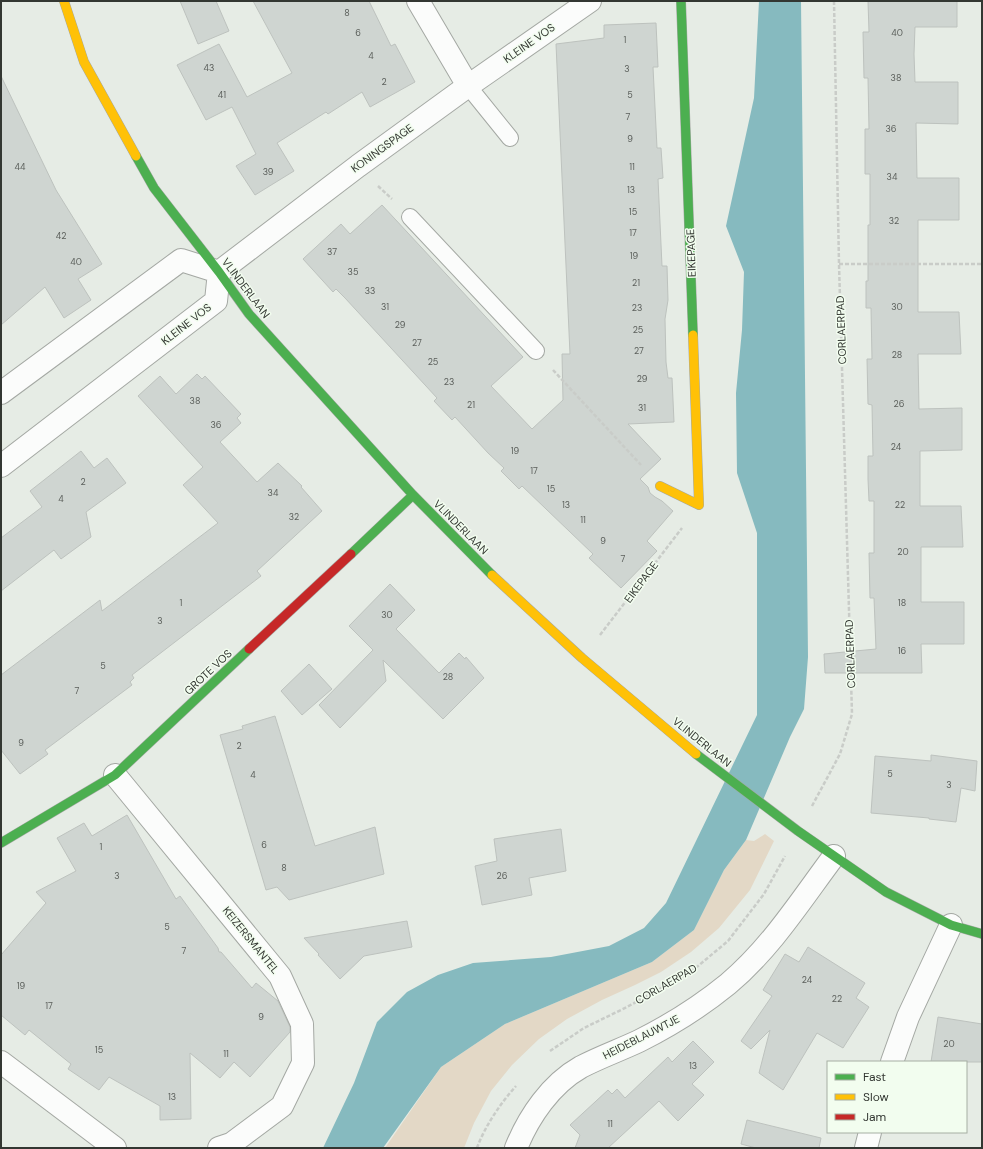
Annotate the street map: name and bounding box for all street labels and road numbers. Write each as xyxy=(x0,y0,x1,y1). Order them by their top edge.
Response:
street label: KLEINE VOS xyxy=(501,20,557,66)
street label: KONINGSPAGE xyxy=(348,121,416,175)
street label: EIKEPAGE xyxy=(683,229,699,277)
street label: VLINDERLAAN xyxy=(219,255,273,321)
street label: CORLAERPAD xyxy=(833,295,849,365)
street label: KLEINE VOS xyxy=(158,300,214,348)
street label: VLINDERLAAN xyxy=(431,497,491,557)
street label: EIKEPAGE xyxy=(621,559,661,605)
street label: CORLAERPAD xyxy=(842,619,858,689)
street label: GROTE VOS xyxy=(181,646,235,698)
street label: VLINDERLAAN xyxy=(670,714,734,770)
street label: KEIZERSMANTEL xyxy=(220,903,283,977)
street label: CORLAERPAD xyxy=(633,960,700,1007)
street label: HEIDEBLAUWTJE xyxy=(600,1012,682,1062)

